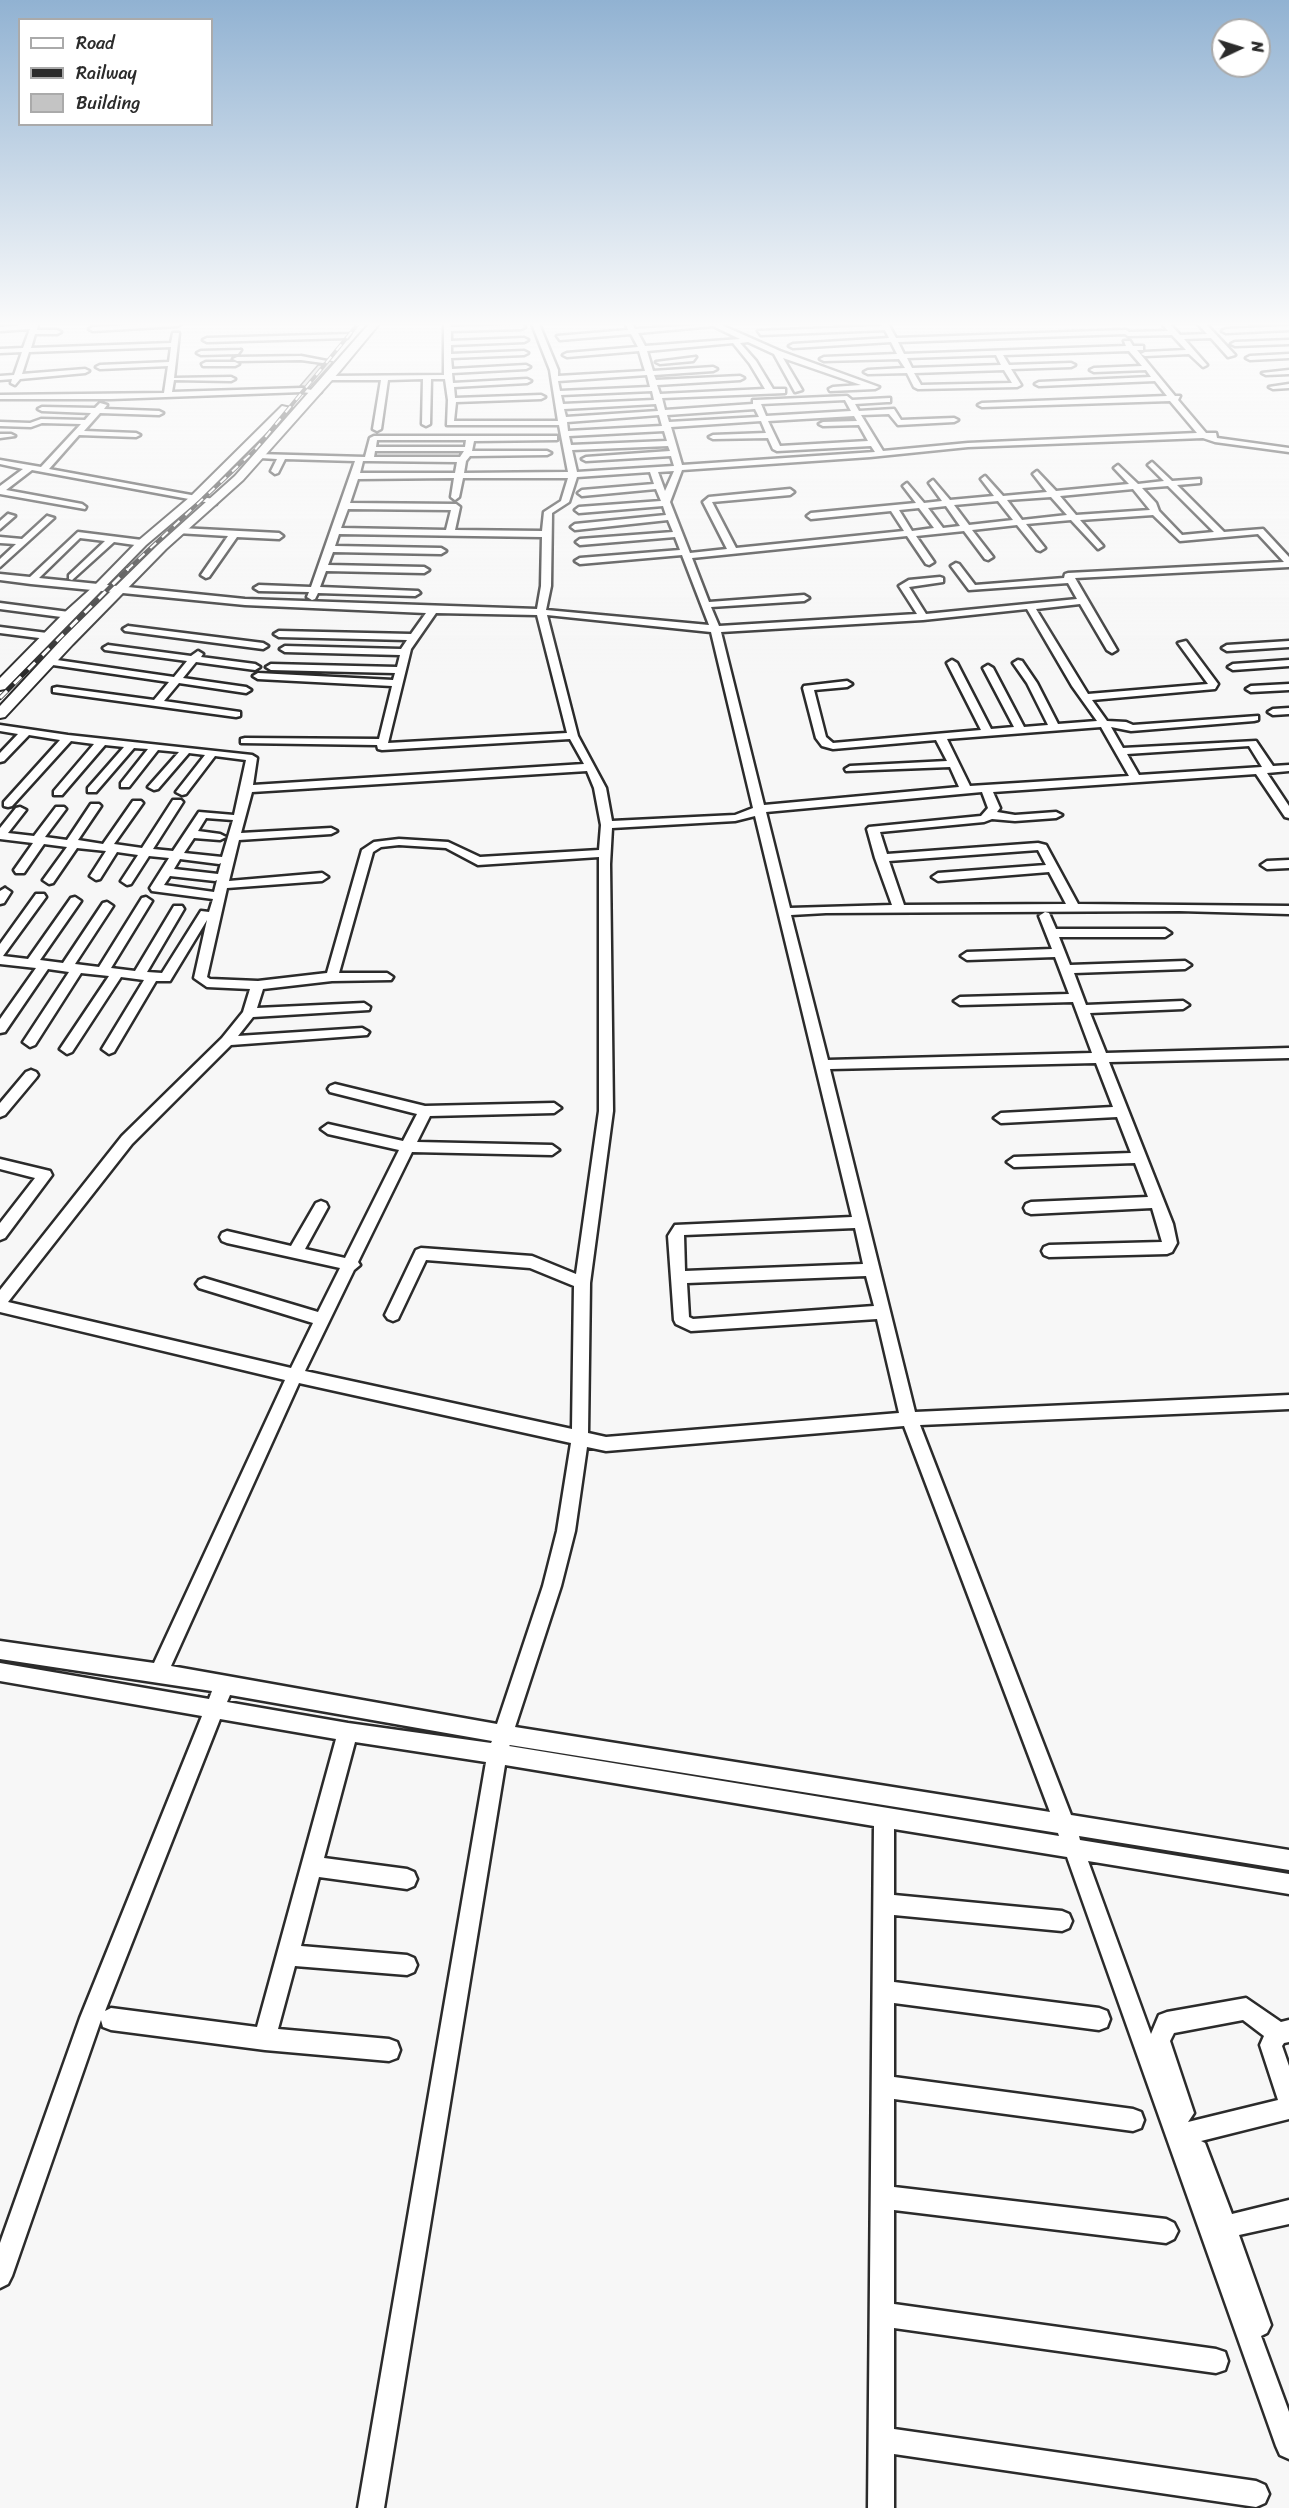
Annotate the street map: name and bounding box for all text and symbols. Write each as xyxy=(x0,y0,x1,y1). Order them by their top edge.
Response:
legend xyxy=(18,18,213,126)
north arrow xyxy=(1211,18,1271,78)
text: Road xyxy=(76,27,115,59)
text: N xyxy=(1243,40,1272,53)
text: Railway xyxy=(76,57,137,89)
text: Building xyxy=(76,87,140,119)

